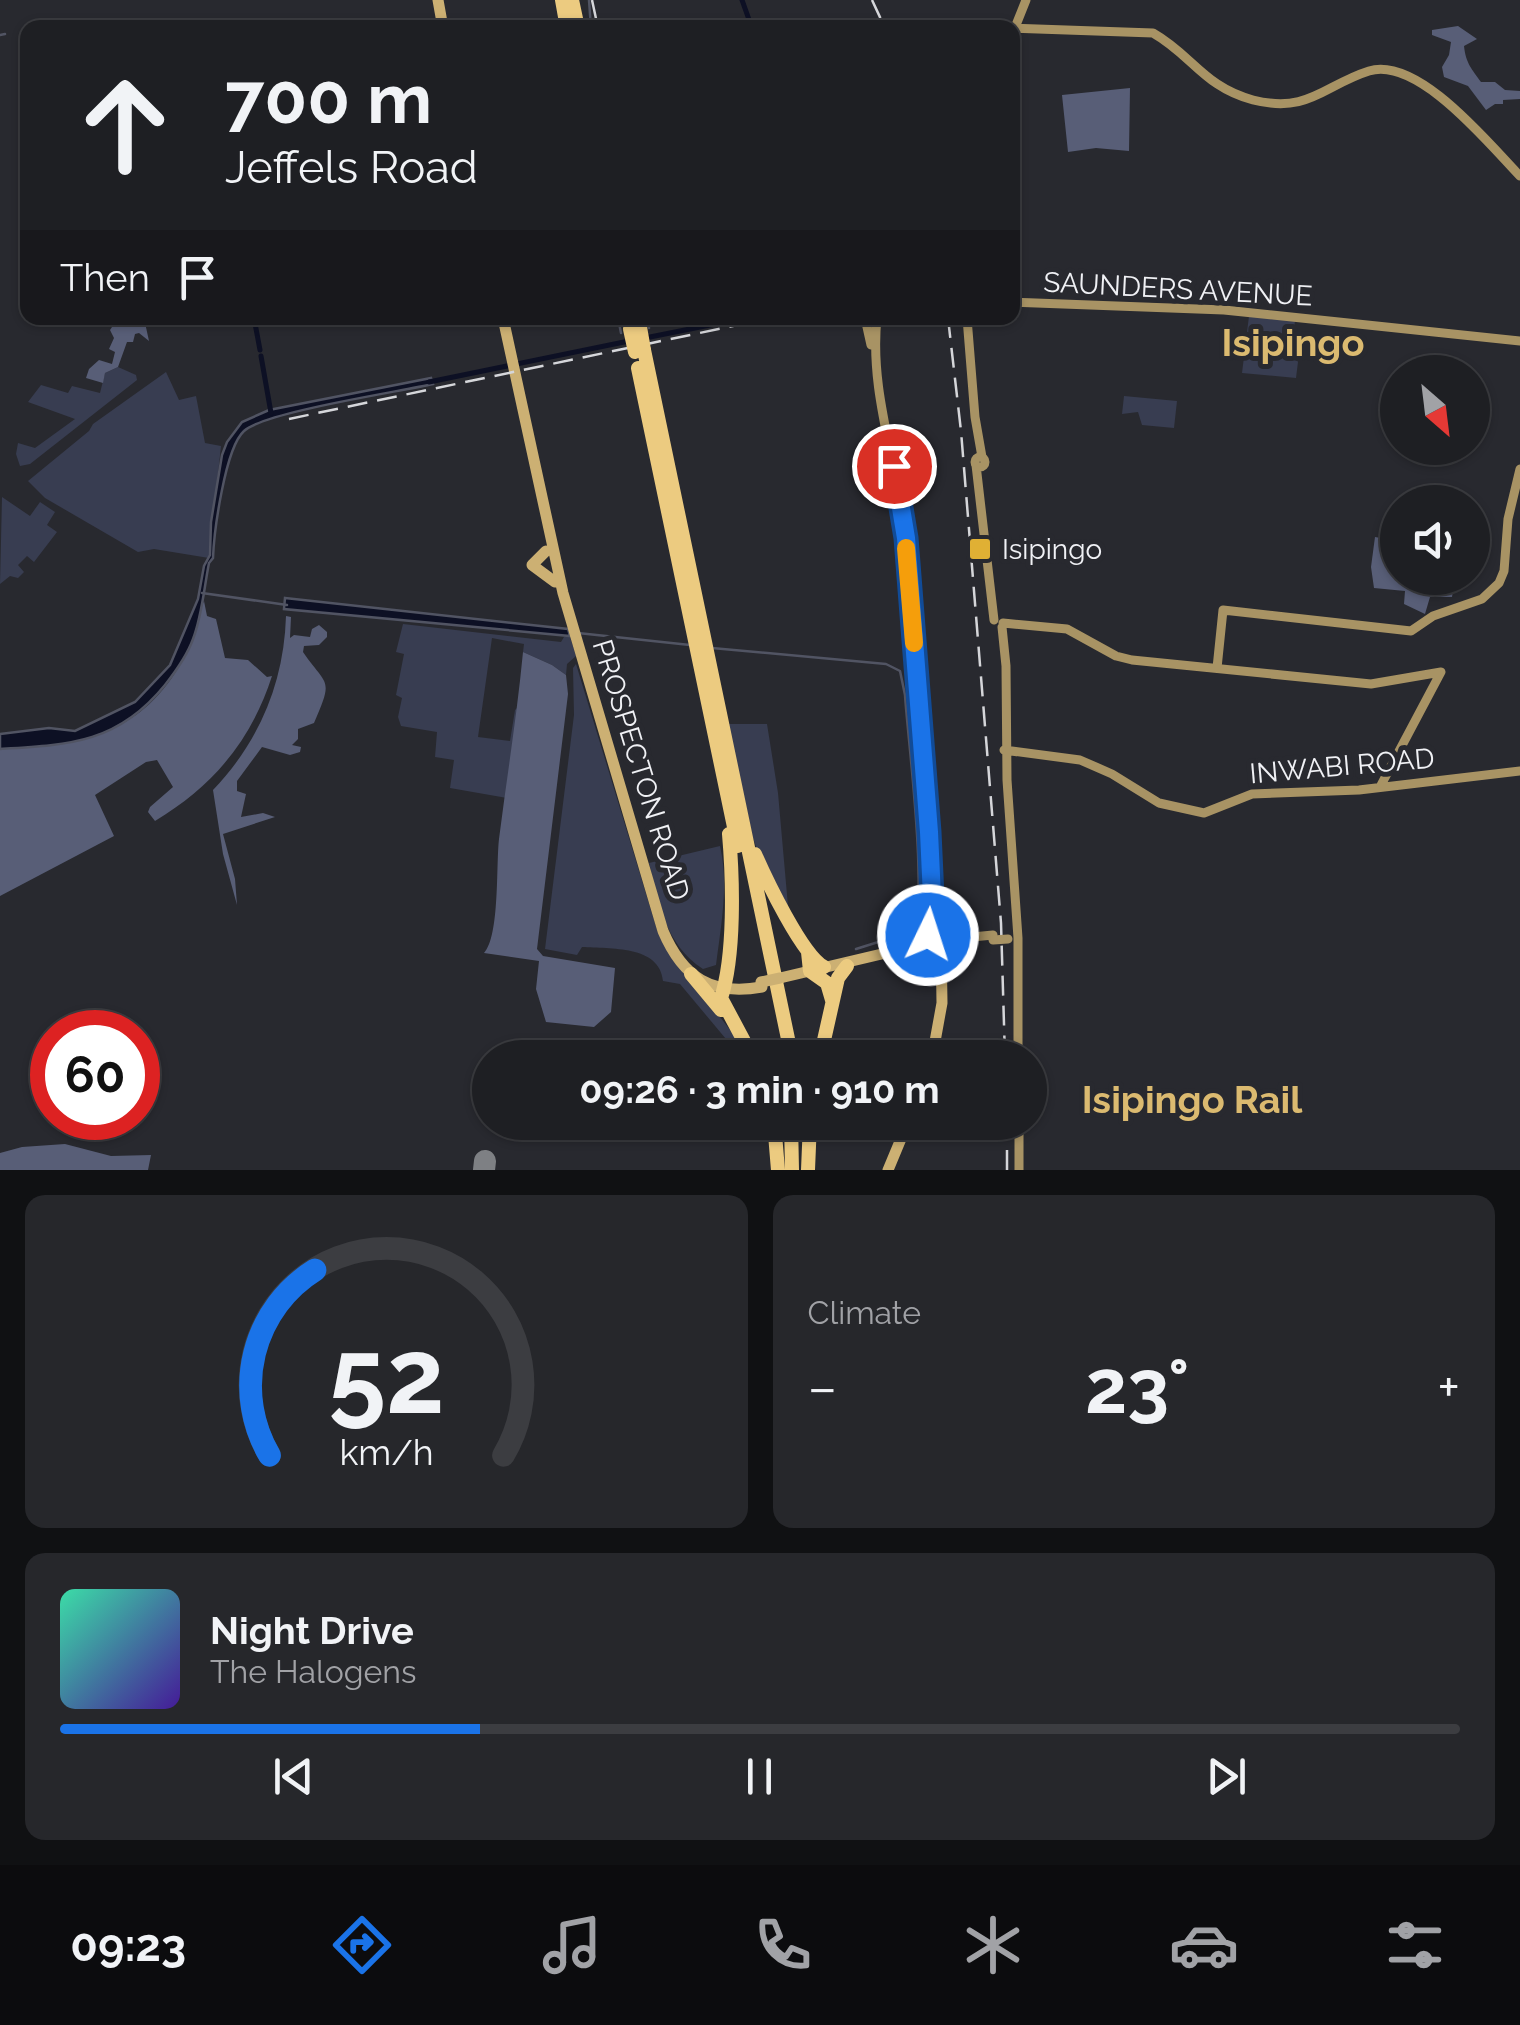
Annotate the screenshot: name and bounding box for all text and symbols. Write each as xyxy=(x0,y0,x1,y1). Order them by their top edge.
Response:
text: 700 m xyxy=(225,57,432,139)
icon: ahead xyxy=(60,60,190,190)
text: Jeffels Road xyxy=(225,141,478,194)
icon: arrive xyxy=(170,250,225,305)
text: Then xyxy=(60,255,150,300)
street label: SAUNDERS AVENUE xyxy=(1043,265,1313,313)
district label: Isipingo xyxy=(1222,320,1364,365)
north arrow xyxy=(1380,355,1490,465)
map controls xyxy=(1380,355,1490,595)
pin xyxy=(852,424,937,509)
icon: arrive xyxy=(867,439,922,494)
button: sound xyxy=(1380,485,1490,595)
place label: Isipingo xyxy=(1002,533,1102,566)
marker: Isipingo xyxy=(967,536,993,562)
street label: PROSPECTON ROAD xyxy=(586,636,696,904)
street label: INWABI ROAD xyxy=(1248,741,1436,791)
position arrow xyxy=(876,883,980,987)
speed limit sign: 60 xyxy=(30,1010,160,1140)
text: 09:26 · 3 min · 910 m xyxy=(579,1067,940,1112)
district label: Isipingo Rail xyxy=(1082,1077,1303,1122)
text: Climate xyxy=(808,1294,921,1331)
text: 52 xyxy=(328,1315,444,1437)
text: 23° xyxy=(1085,1342,1189,1431)
text: − xyxy=(808,1355,837,1420)
text: + xyxy=(1437,1355,1460,1420)
text: km/h xyxy=(339,1431,433,1473)
text: Night Drive xyxy=(210,1608,414,1653)
text: The Halogens xyxy=(210,1653,416,1690)
icon: previous xyxy=(266,1749,321,1804)
icon: pause xyxy=(732,1749,787,1804)
icon: next xyxy=(1199,1749,1254,1804)
icon: directions xyxy=(327,1910,397,1980)
icon: music xyxy=(537,1910,607,1980)
icon: phone xyxy=(748,1910,818,1980)
icon: climate xyxy=(958,1910,1028,1980)
icon: car xyxy=(1169,1910,1239,1980)
icon: filters xyxy=(1380,1910,1450,1980)
text: 09:23 xyxy=(70,1919,186,1972)

